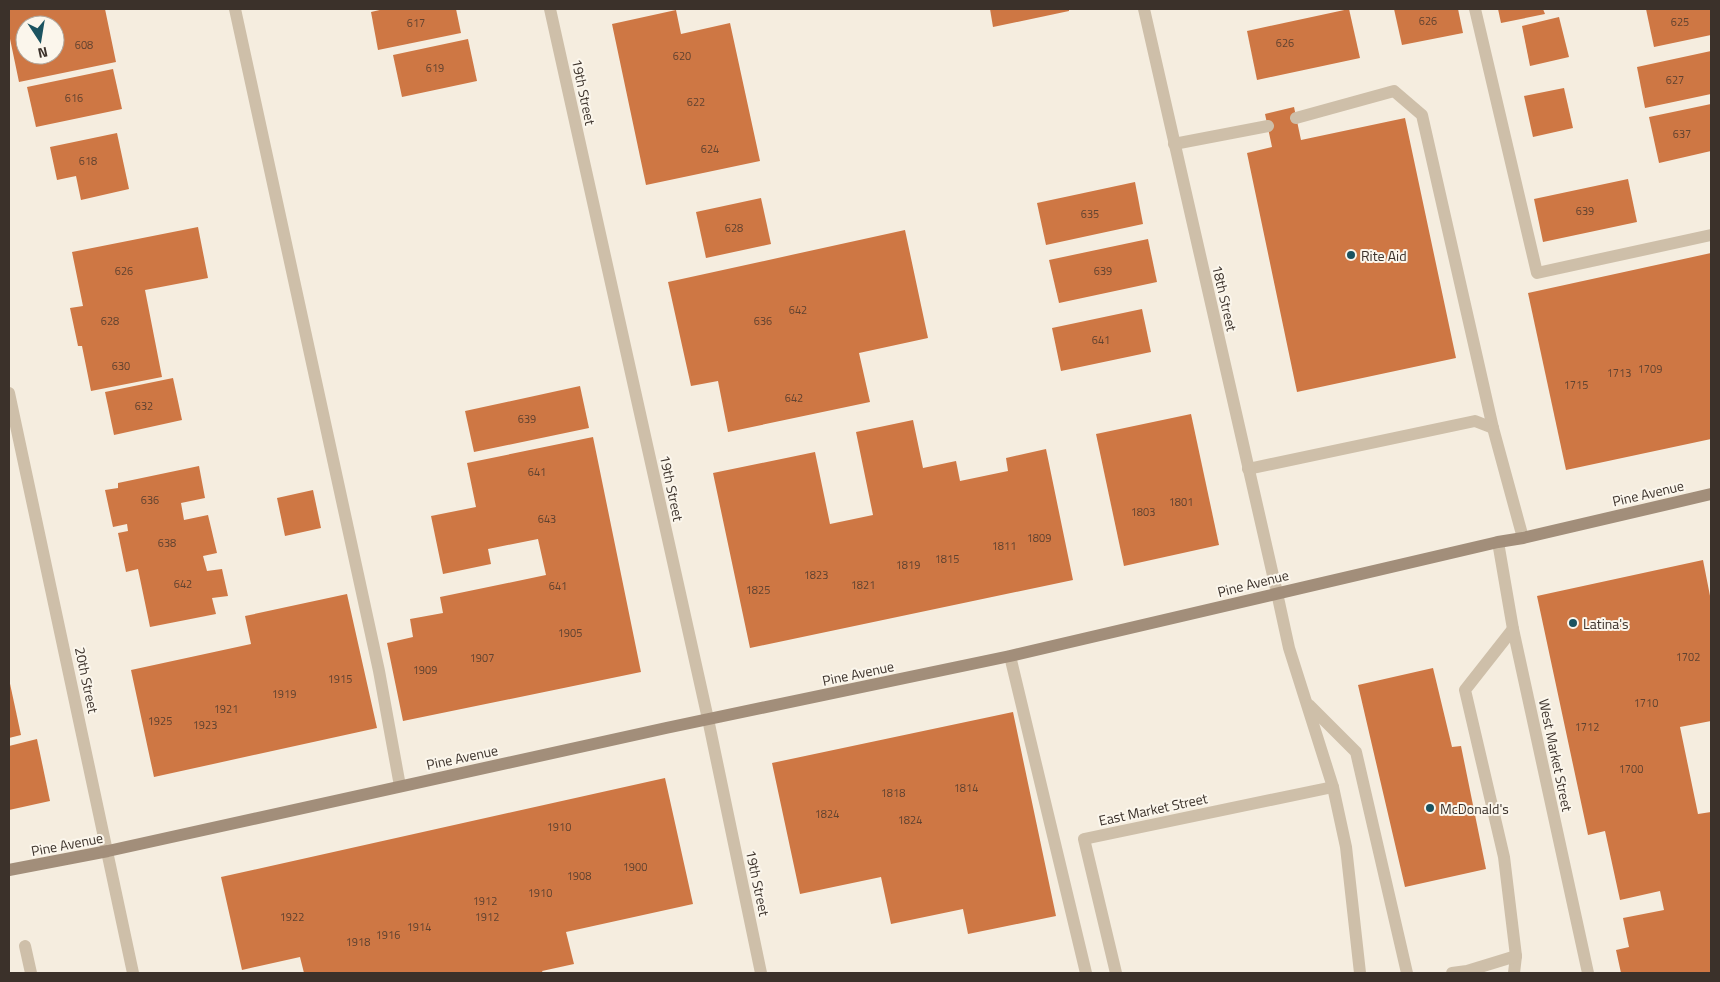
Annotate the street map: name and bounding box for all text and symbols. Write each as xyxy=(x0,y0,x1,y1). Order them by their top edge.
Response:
house number: 626 xyxy=(1419,13,1437,29)
house number: 625 xyxy=(1671,14,1689,30)
north arrow xyxy=(15,15,65,65)
house number: 617 xyxy=(407,15,425,31)
house number: 626 xyxy=(1276,35,1294,51)
house number: 608 xyxy=(75,37,93,53)
text: N xyxy=(36,42,50,64)
house number: 620 xyxy=(673,48,691,64)
street label: 19th Street xyxy=(567,57,601,127)
house number: 619 xyxy=(426,60,444,76)
house number: 627 xyxy=(1666,72,1684,88)
house number: 616 xyxy=(65,90,83,106)
house number: 622 xyxy=(687,94,705,110)
house number: 637 xyxy=(1673,126,1691,142)
house number: 624 xyxy=(701,141,719,157)
house number: 618 xyxy=(79,153,97,169)
house number: 639 xyxy=(1576,203,1594,219)
house number: 635 xyxy=(1081,206,1099,222)
house number: 628 xyxy=(725,220,743,236)
place label: Rite Aid xyxy=(1361,245,1407,266)
marker: Rite Aid xyxy=(1345,249,1357,261)
house number: 626 xyxy=(115,263,133,279)
house number: 639 xyxy=(1094,263,1112,279)
street label: 18th Street xyxy=(1207,263,1243,333)
house number: 642 xyxy=(789,302,807,318)
house number: 628 xyxy=(101,313,119,329)
house number: 636 xyxy=(754,313,772,329)
house number: 641 xyxy=(1092,332,1110,348)
house number: 630 xyxy=(112,358,130,374)
house number: 1709 xyxy=(1638,361,1662,377)
house number: 1713 xyxy=(1607,365,1631,381)
house number: 1715 xyxy=(1564,377,1588,393)
house number: 642 xyxy=(785,390,803,406)
house number: 632 xyxy=(135,398,153,414)
house number: 639 xyxy=(518,411,536,427)
street label: 19th Street xyxy=(655,453,689,523)
house number: 641 xyxy=(528,464,546,480)
street label: Pine Avenue xyxy=(1610,475,1686,511)
house number: 636 xyxy=(141,492,159,508)
house number: 1801 xyxy=(1169,494,1193,510)
house number: 1803 xyxy=(1131,504,1155,520)
house number: 643 xyxy=(538,511,556,527)
house number: 1809 xyxy=(1027,530,1051,546)
house number: 638 xyxy=(158,535,176,551)
house number: 1811 xyxy=(992,538,1016,554)
house number: 1815 xyxy=(935,551,959,567)
house number: 1819 xyxy=(896,557,920,573)
street label: Pine Avenue xyxy=(1215,564,1291,602)
house number: 1823 xyxy=(804,567,828,583)
house number: 642 xyxy=(174,576,192,592)
house number: 1821 xyxy=(851,577,875,593)
house number: 641 xyxy=(549,578,567,594)
house number: 1825 xyxy=(746,582,770,598)
place label: Latina's xyxy=(1583,613,1629,634)
marker: Latina's xyxy=(1567,617,1579,629)
house number: 1905 xyxy=(558,625,582,641)
street label: 20th Street xyxy=(70,645,104,715)
house number: 1702 xyxy=(1676,649,1700,665)
house number: 1907 xyxy=(470,650,494,666)
street label: Pine Avenue xyxy=(820,655,896,691)
house number: 1909 xyxy=(413,662,437,678)
house number: 1915 xyxy=(328,671,352,687)
house number: 1919 xyxy=(272,686,296,702)
house number: 1710 xyxy=(1634,695,1658,711)
street label: West Market Street xyxy=(1534,697,1578,813)
house number: 1921 xyxy=(214,701,238,717)
house number: 1925 xyxy=(148,713,172,729)
house number: 1923 xyxy=(193,717,217,733)
house number: 1712 xyxy=(1575,719,1599,735)
street label: Pine Avenue xyxy=(424,739,500,775)
house number: 1700 xyxy=(1619,761,1643,777)
house number: 1814 xyxy=(954,780,978,796)
house number: 1818 xyxy=(881,785,905,801)
street label: East Market Street xyxy=(1097,787,1209,831)
place label: McDonald's xyxy=(1440,798,1509,819)
marker: McDonald's xyxy=(1424,802,1436,814)
house number: 1824 xyxy=(815,806,839,822)
house number: 1824 xyxy=(898,812,922,828)
house number: 1910 xyxy=(547,819,571,835)
street label: Pine Avenue xyxy=(29,827,105,861)
street label: 19th Street xyxy=(741,848,775,918)
house number: 1900 xyxy=(623,859,647,875)
house number: 1908 xyxy=(567,868,591,884)
house number: 1910 xyxy=(528,885,552,901)
house number: 1912 xyxy=(473,893,497,909)
house number: 1922 xyxy=(280,909,304,925)
house number: 1912 xyxy=(475,909,499,925)
house number: 1914 xyxy=(407,919,431,935)
house number: 1916 xyxy=(376,927,400,943)
house number: 1918 xyxy=(346,934,370,950)

